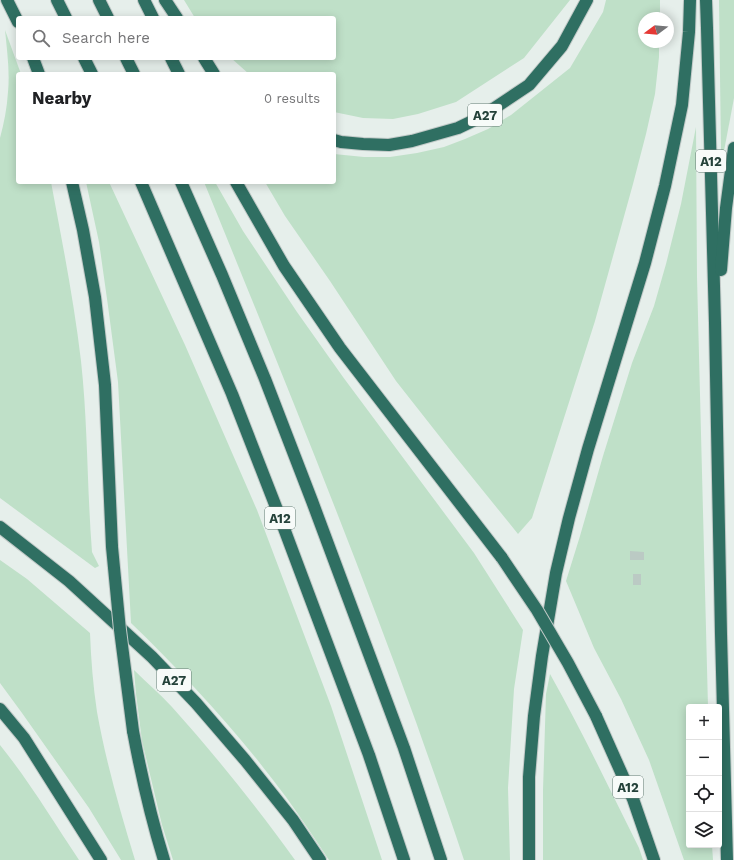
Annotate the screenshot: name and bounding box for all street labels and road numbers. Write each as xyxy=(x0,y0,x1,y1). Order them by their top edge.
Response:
road number: A27 xyxy=(468,104,502,126)
road number: A12 xyxy=(696,150,726,172)
road number: A12 xyxy=(265,507,295,529)
road number: A27 xyxy=(157,669,191,691)
road number: A12 xyxy=(613,776,643,798)

